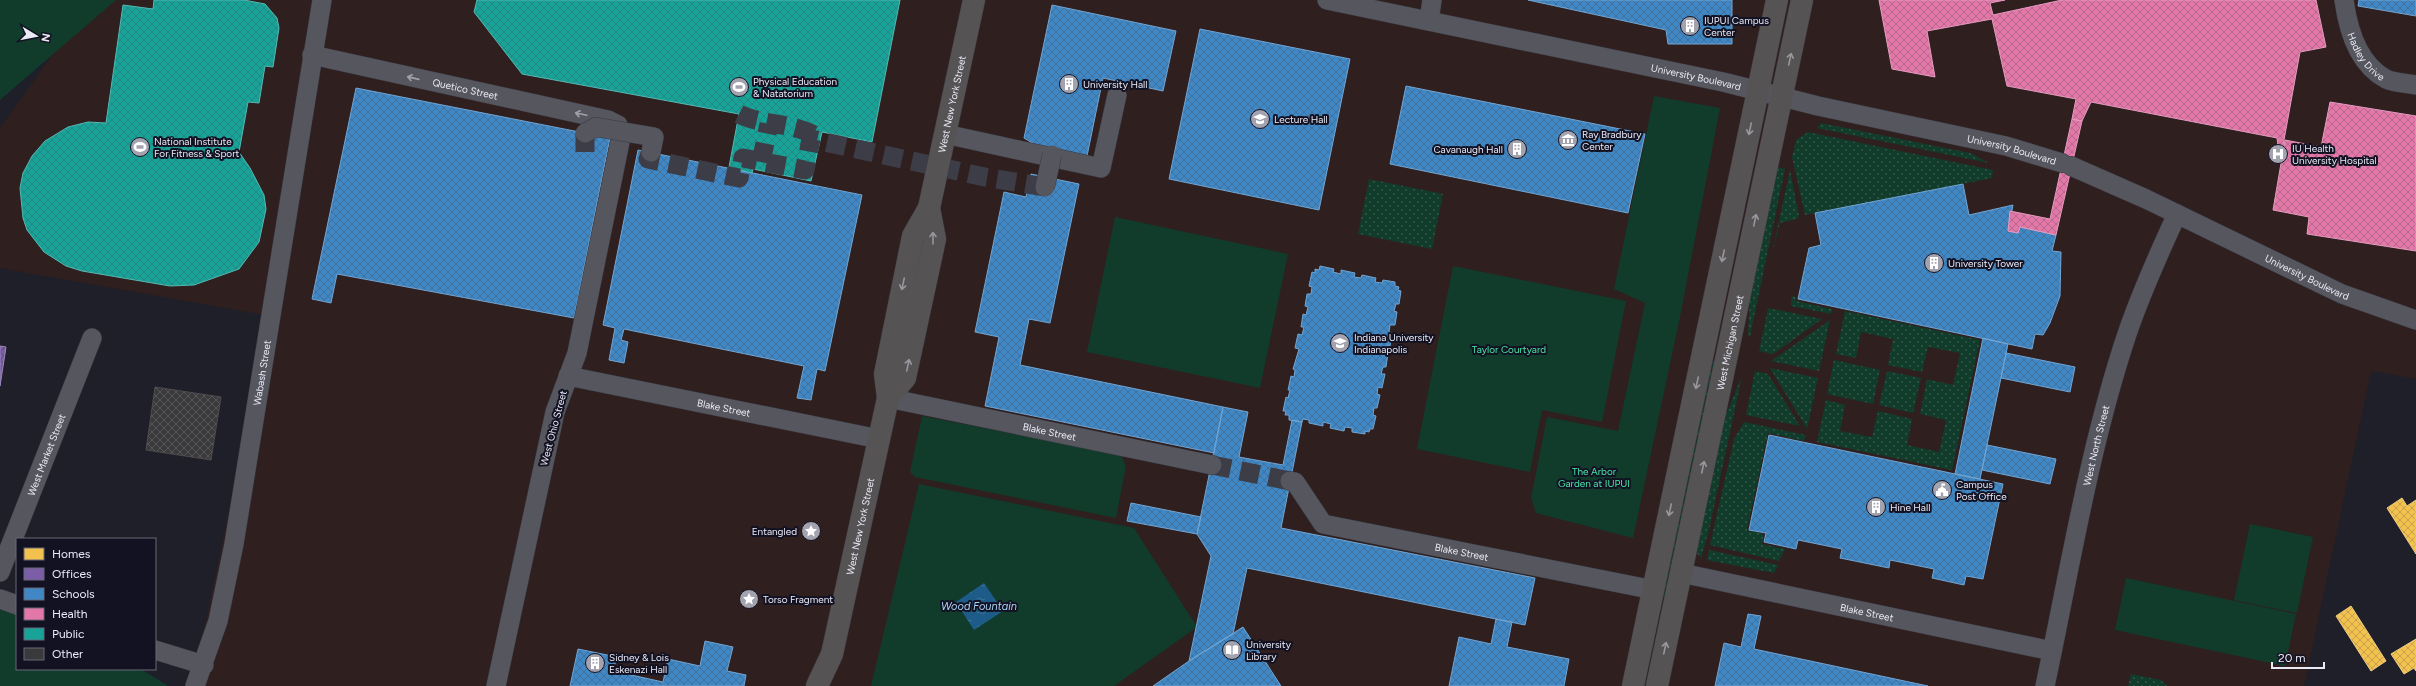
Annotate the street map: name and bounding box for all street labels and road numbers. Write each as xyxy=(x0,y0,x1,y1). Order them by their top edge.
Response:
street label: Hadley Drive xyxy=(2345,31,2388,84)
street label: West New York Street xyxy=(935,54,969,154)
street label: University Boulevard xyxy=(1650,61,1743,93)
street label: Quetico Street xyxy=(431,76,499,103)
street label: University Boulevard xyxy=(1966,132,2058,168)
street label: University Boulevard xyxy=(2263,252,2351,303)
street label: West Michigan Street xyxy=(1714,294,1746,391)
street label: Wabash Street xyxy=(250,339,274,407)
street label: West Ohio Street xyxy=(537,389,570,467)
street label: Blake Street xyxy=(696,396,752,420)
street label: West North Street xyxy=(2080,404,2113,487)
street label: West Market Street xyxy=(25,412,69,498)
street label: Blake Street xyxy=(1022,420,1078,444)
street label: West New York Street xyxy=(843,476,877,576)
street label: Blake Street xyxy=(1434,540,1490,564)
street label: Blake Street xyxy=(1839,601,1895,625)

